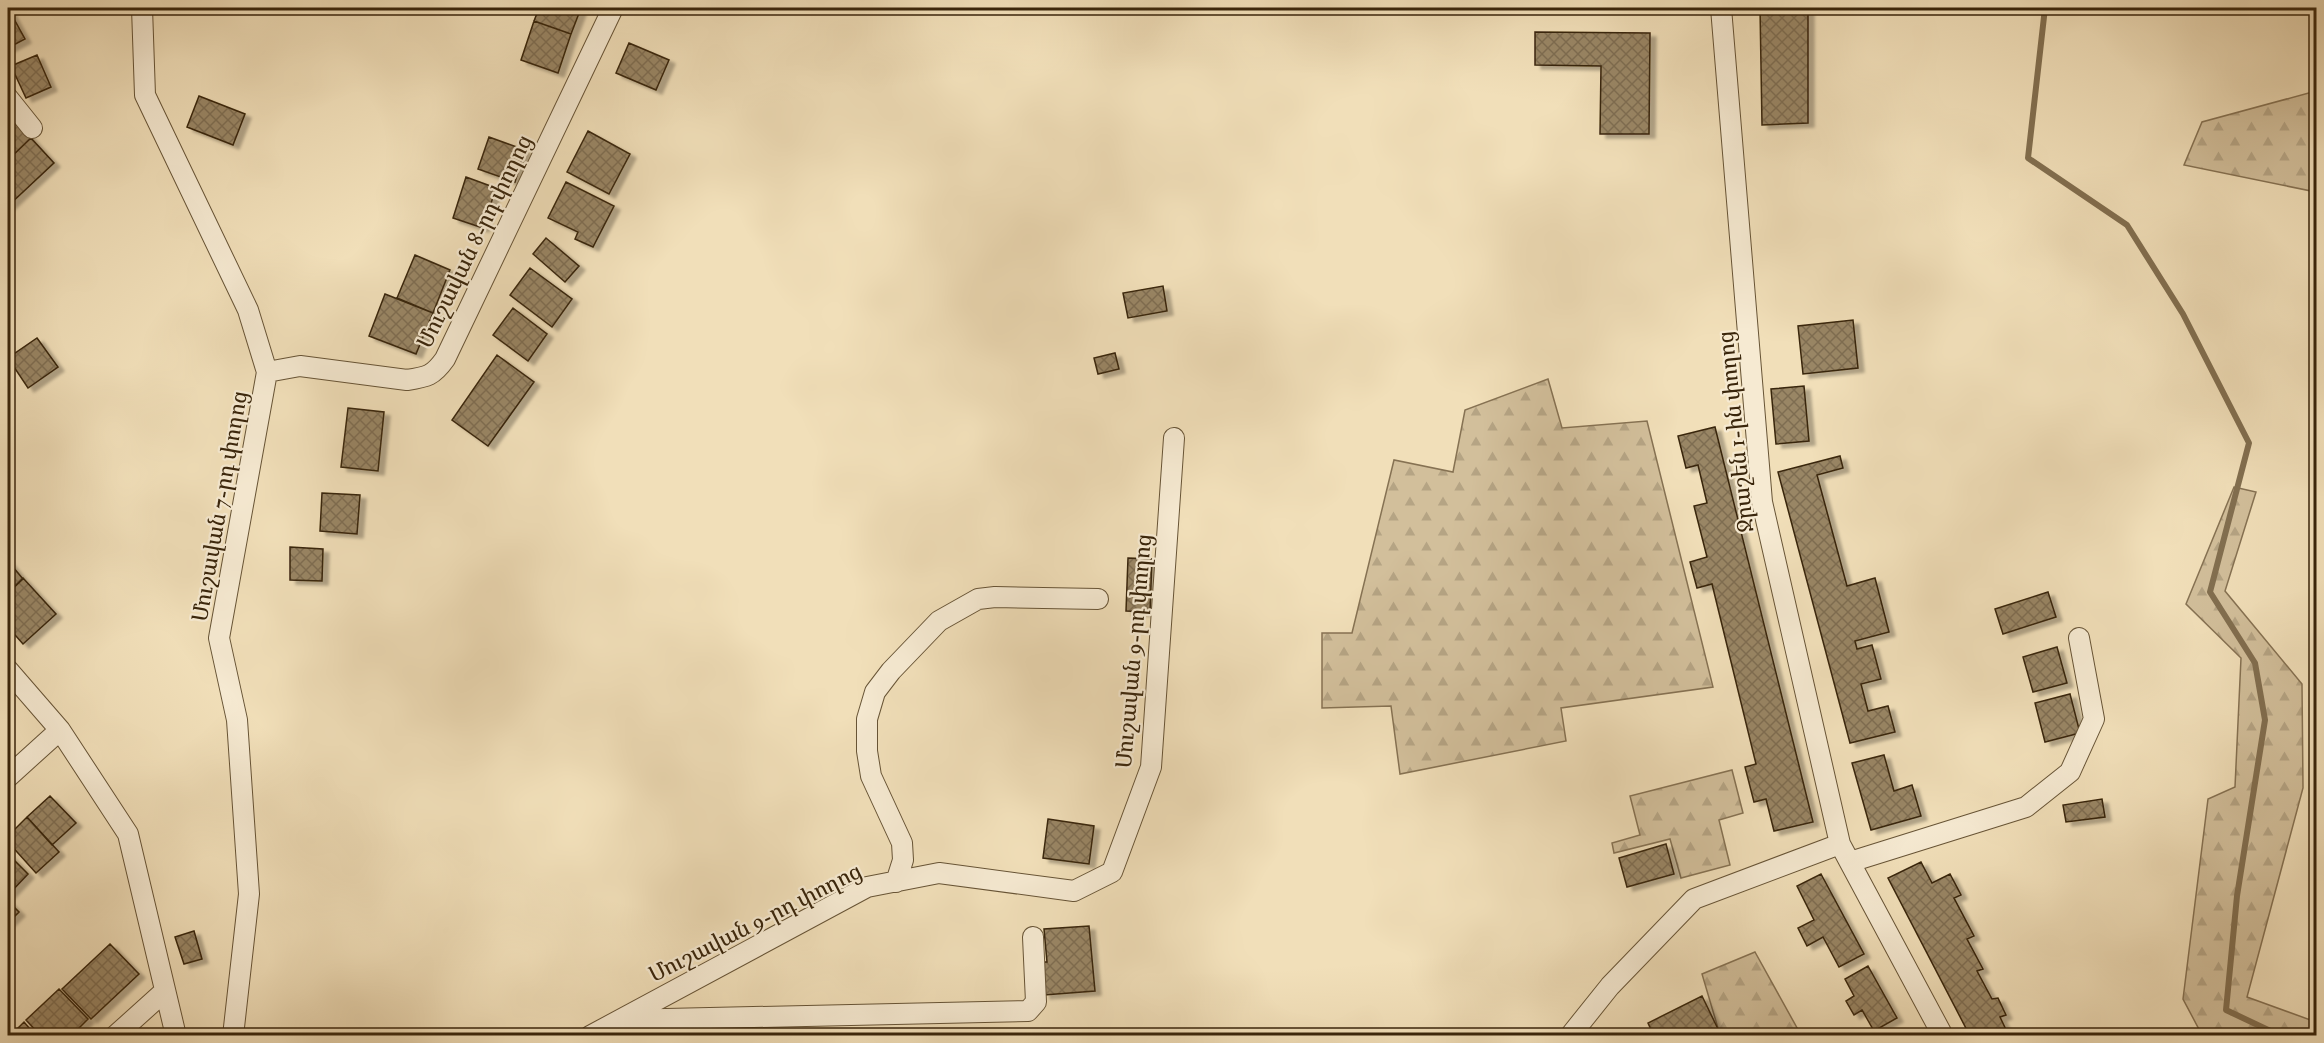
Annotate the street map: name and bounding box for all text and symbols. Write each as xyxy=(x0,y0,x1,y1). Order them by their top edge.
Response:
street label: Մուշավան 8-րդ փողոց xyxy=(411,130,539,353)
street label: Ջրաշեն 1-ին փողոց xyxy=(1711,330,1761,534)
street label: Մուշավան 7-րդ փողոց xyxy=(186,389,254,624)
street label: Մուշավան 9-րդ փողոց xyxy=(1110,533,1158,769)
street label: Մուշավան 9-րդ փողոց xyxy=(644,857,867,989)

